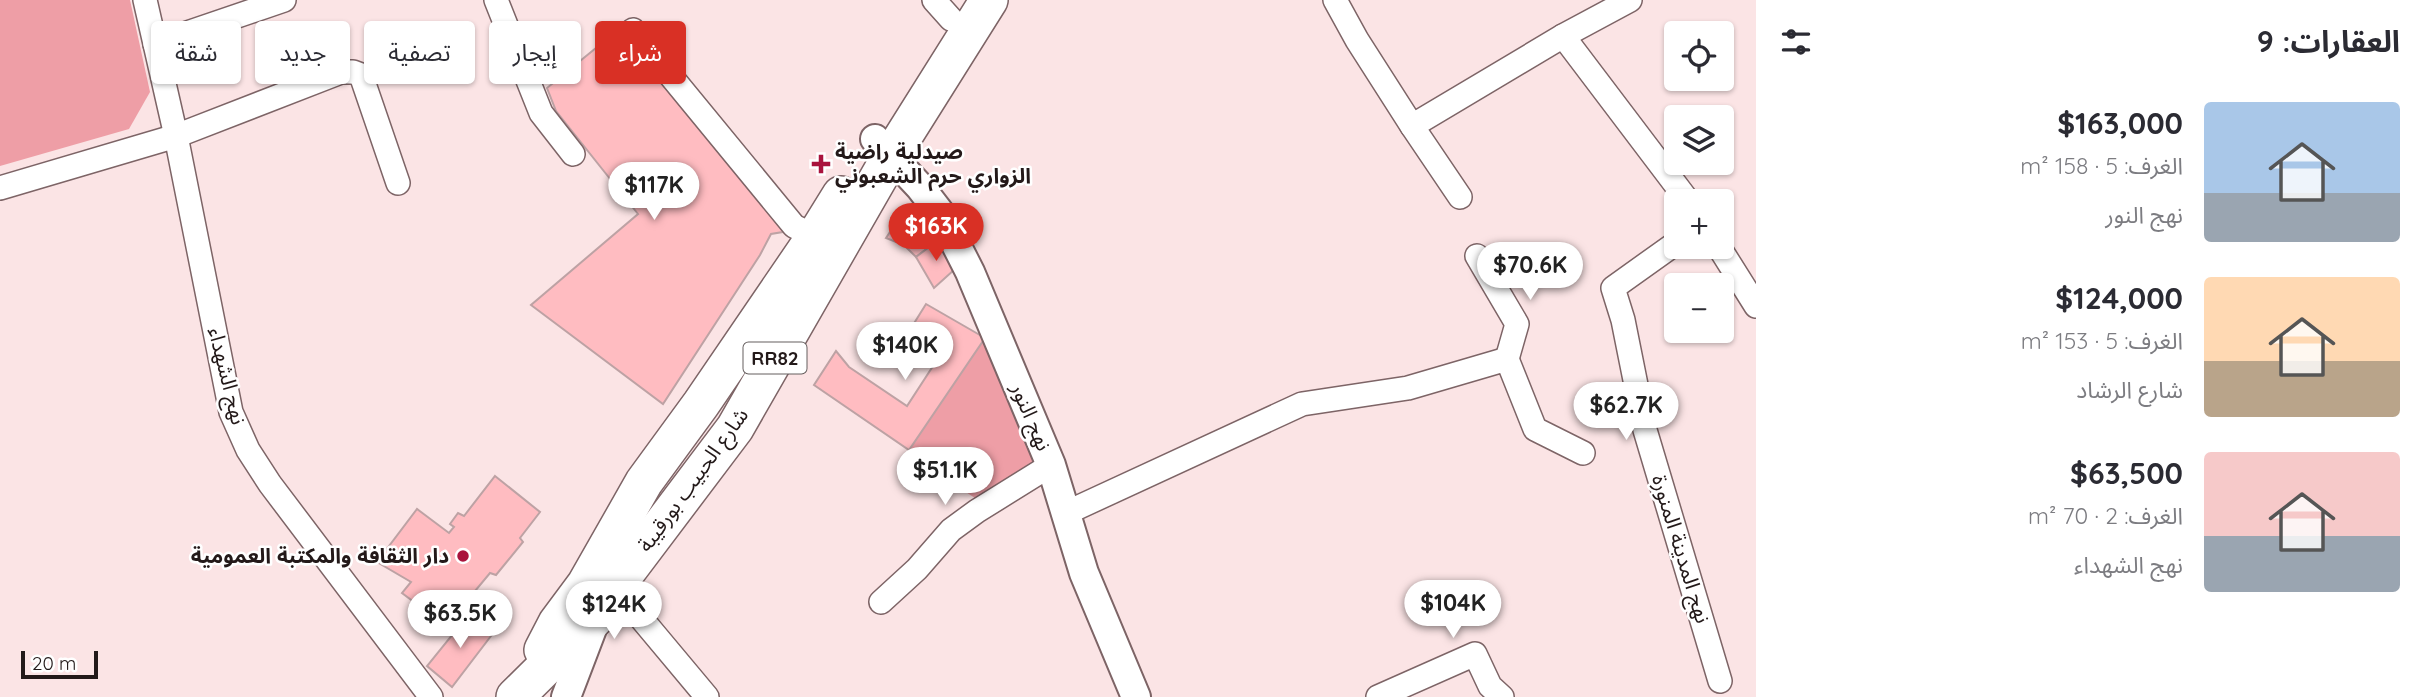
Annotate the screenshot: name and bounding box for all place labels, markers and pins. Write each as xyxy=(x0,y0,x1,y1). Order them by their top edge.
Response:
place label: صيدلية راضية الزواري حرم الشعبوني xyxy=(835,138,1031,193)
marker: صيدلية راضية الزواري حرم الشعبوني xyxy=(813,156,829,172)
pin: $117K xyxy=(605,162,703,222)
pin: $163K xyxy=(887,204,985,263)
pin: $70.6K xyxy=(1473,243,1587,302)
pin: $140K xyxy=(856,322,954,382)
pin: $62.7K xyxy=(1569,382,1683,442)
pin: $51.1K xyxy=(888,448,1002,507)
place label: دار الثقافة والمكتبة العمومية xyxy=(191,542,449,568)
marker: دار الثقافة والمكتبة العمومية xyxy=(455,548,471,564)
pin: $104K xyxy=(1404,580,1502,640)
pin: $124K xyxy=(565,582,663,641)
pin: $63.5K xyxy=(403,590,517,650)

